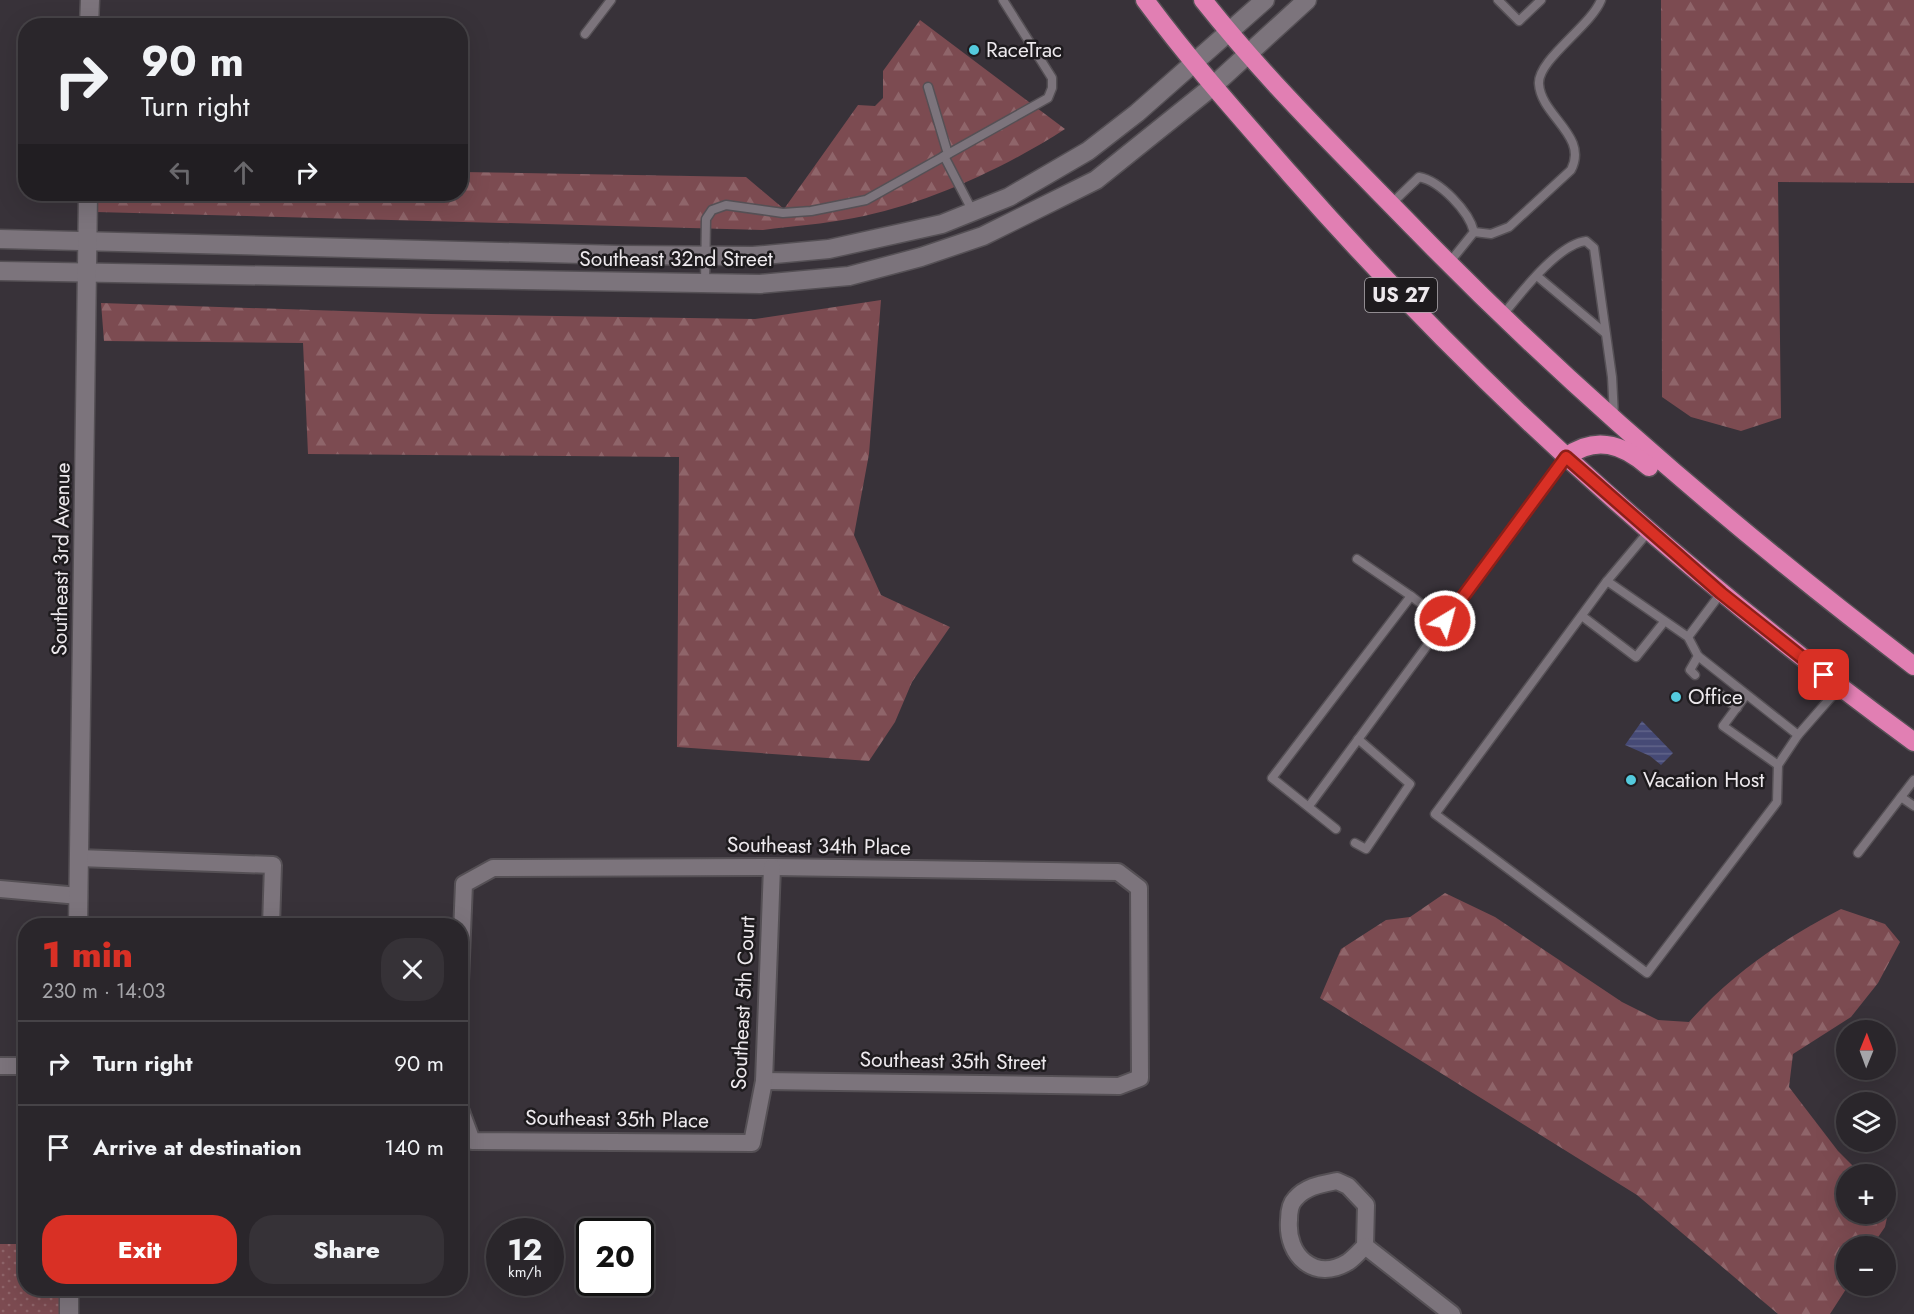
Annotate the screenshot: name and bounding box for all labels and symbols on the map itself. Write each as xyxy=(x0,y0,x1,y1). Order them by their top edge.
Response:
place label: RaceTrac xyxy=(986,35,1062,65)
marker: RaceTrac xyxy=(967,43,981,57)
street label: Southeast 32nd Street xyxy=(579,244,773,274)
road number: US 27 xyxy=(1365,278,1437,312)
street label: Southeast 3rd Avenue xyxy=(44,462,78,656)
position arrow xyxy=(1413,589,1477,653)
pin xyxy=(1798,649,1849,700)
place label: Office xyxy=(1688,682,1743,712)
marker: Office xyxy=(1669,690,1683,704)
place label: Vacation Host xyxy=(1643,765,1764,795)
marker: Vacation Host xyxy=(1624,773,1638,787)
street label: Southeast 34th Place xyxy=(727,829,912,863)
street label: Southeast 5th Court xyxy=(723,915,763,1091)
north arrow xyxy=(1836,1020,1896,1080)
street label: Southeast 35th Street xyxy=(859,1044,1047,1078)
street label: Southeast 35th Place xyxy=(525,1102,709,1136)
speed limit sign: 20 xyxy=(576,1218,654,1296)

